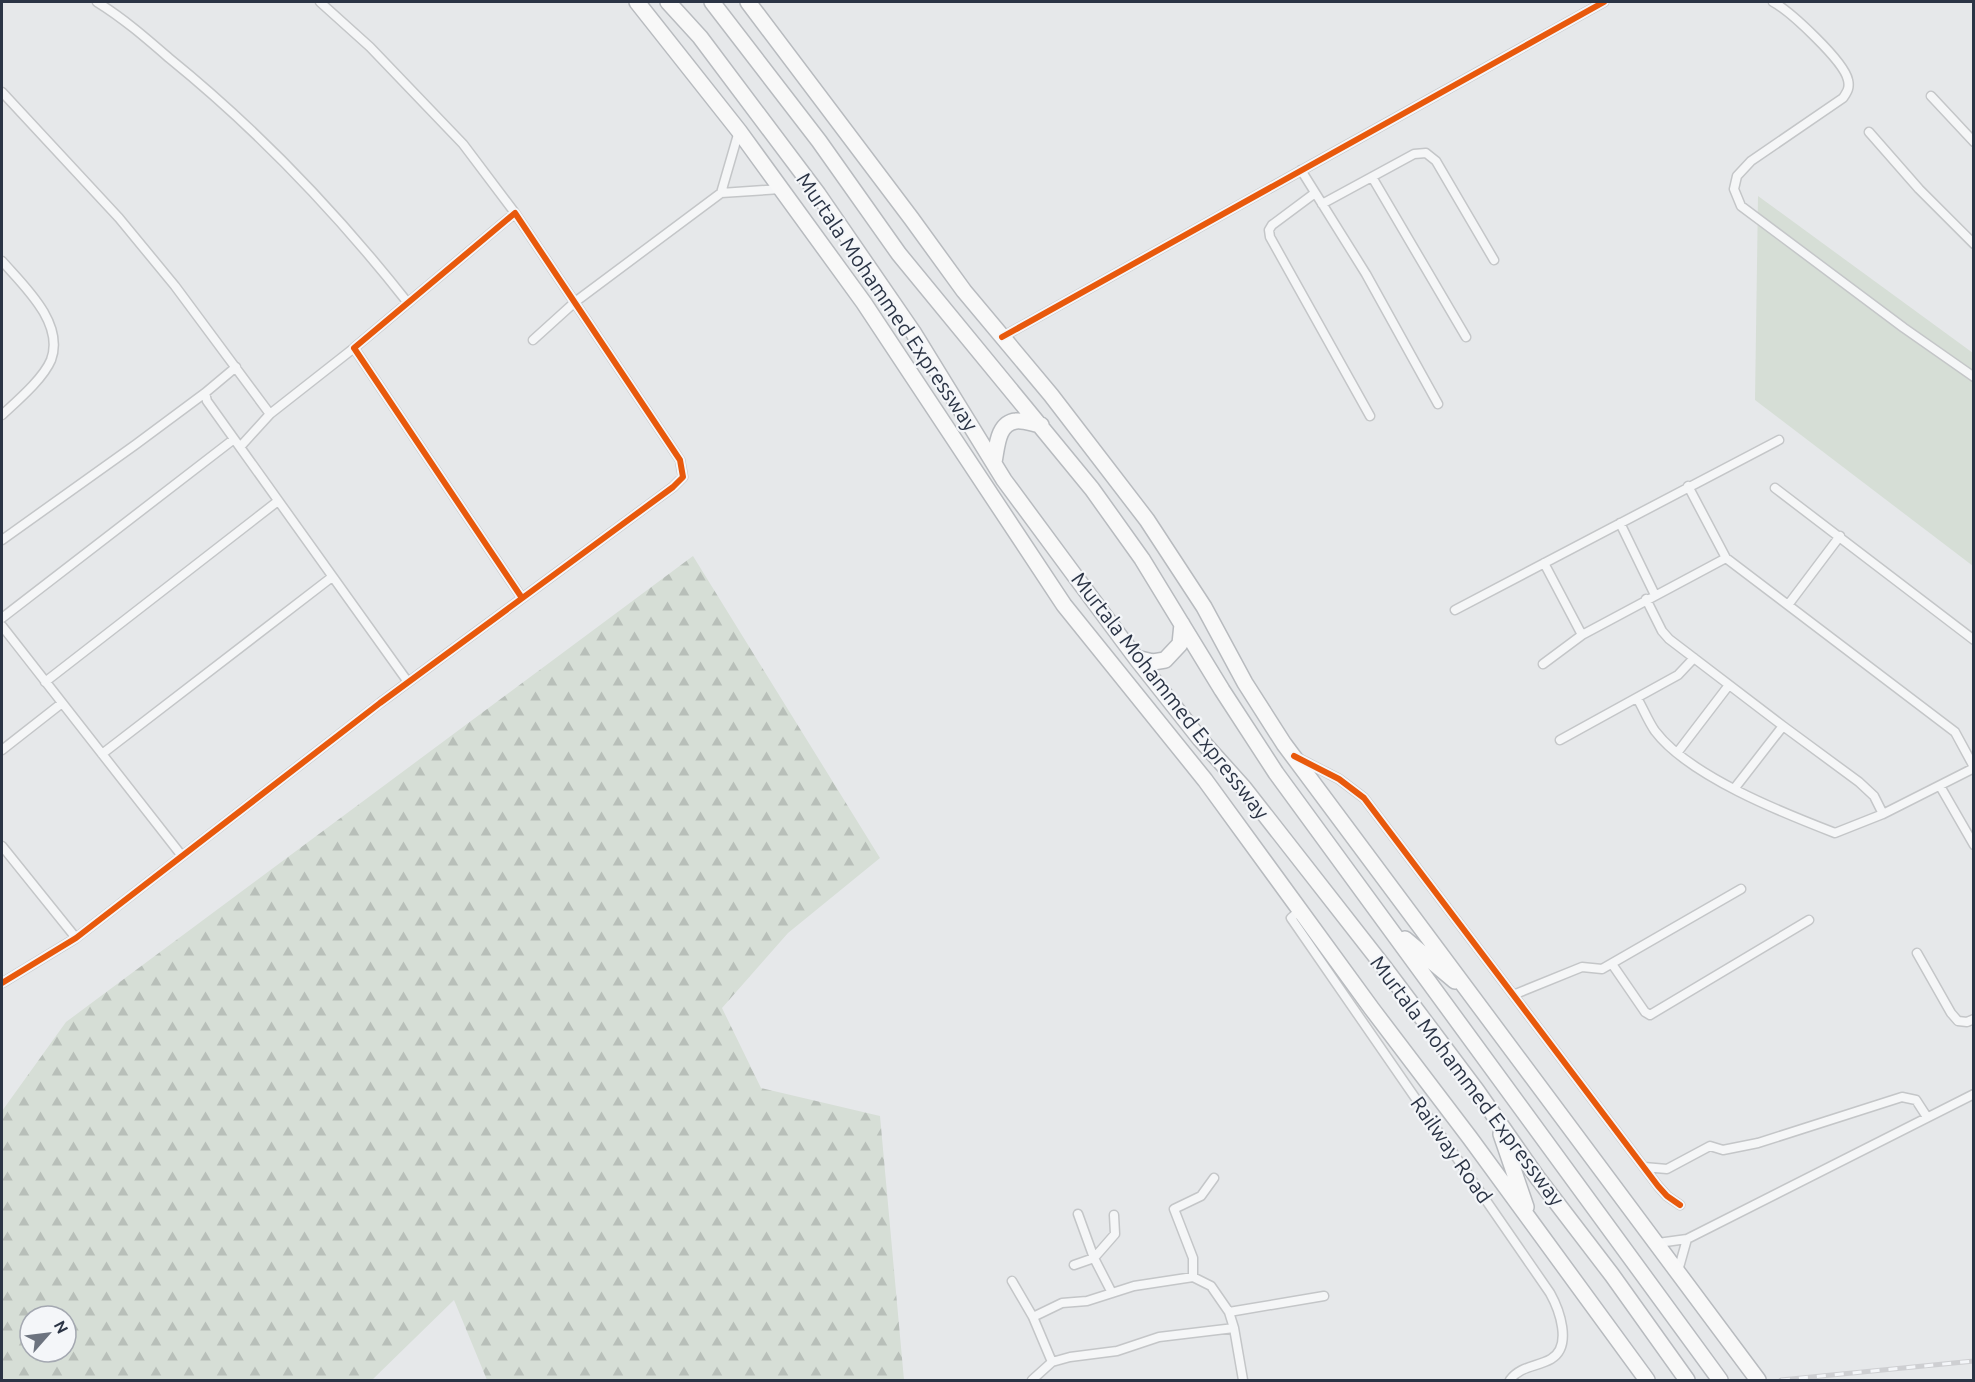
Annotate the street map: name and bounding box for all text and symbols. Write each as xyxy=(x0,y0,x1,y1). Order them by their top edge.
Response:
street label: Murtala Mohammed Expressway xyxy=(792,168,983,435)
street label: Murtala Mohammed Expressway xyxy=(1067,567,1275,824)
street label: Murtala Mohammed Expressway xyxy=(1366,951,1570,1210)
street label: Railway Road xyxy=(1406,1091,1497,1207)
north arrow xyxy=(18,1304,78,1364)
text: N xyxy=(50,1317,72,1336)

